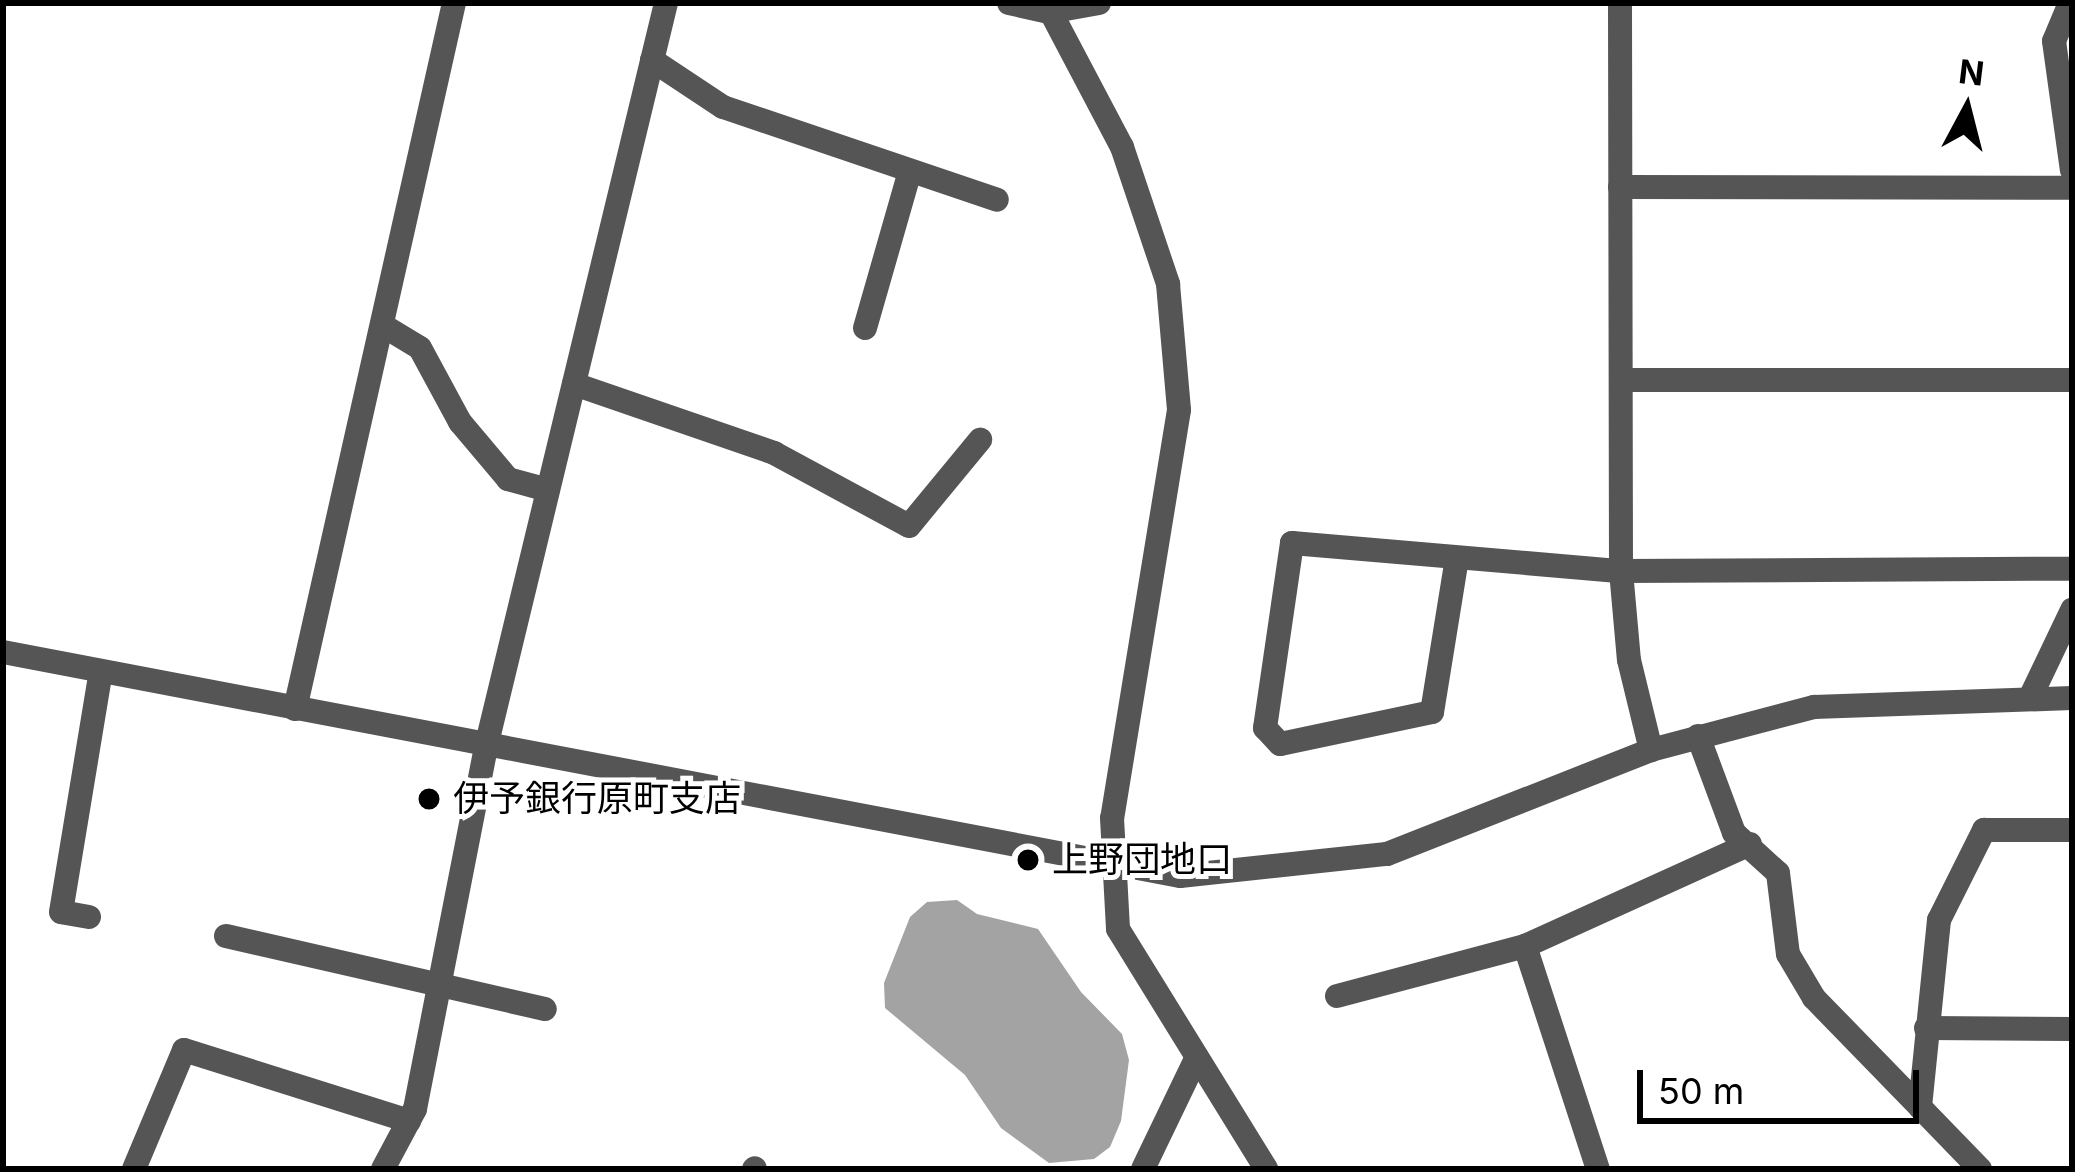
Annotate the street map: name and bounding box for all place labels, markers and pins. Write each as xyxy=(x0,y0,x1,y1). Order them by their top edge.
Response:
place label: 伊予銀行原町支店 xyxy=(453,777,741,821)
marker: 伊予銀行原町支店 xyxy=(416,786,442,812)
place label: 上野団地口 xyxy=(1052,838,1232,882)
marker: 上野団地口 xyxy=(1015,847,1041,873)

